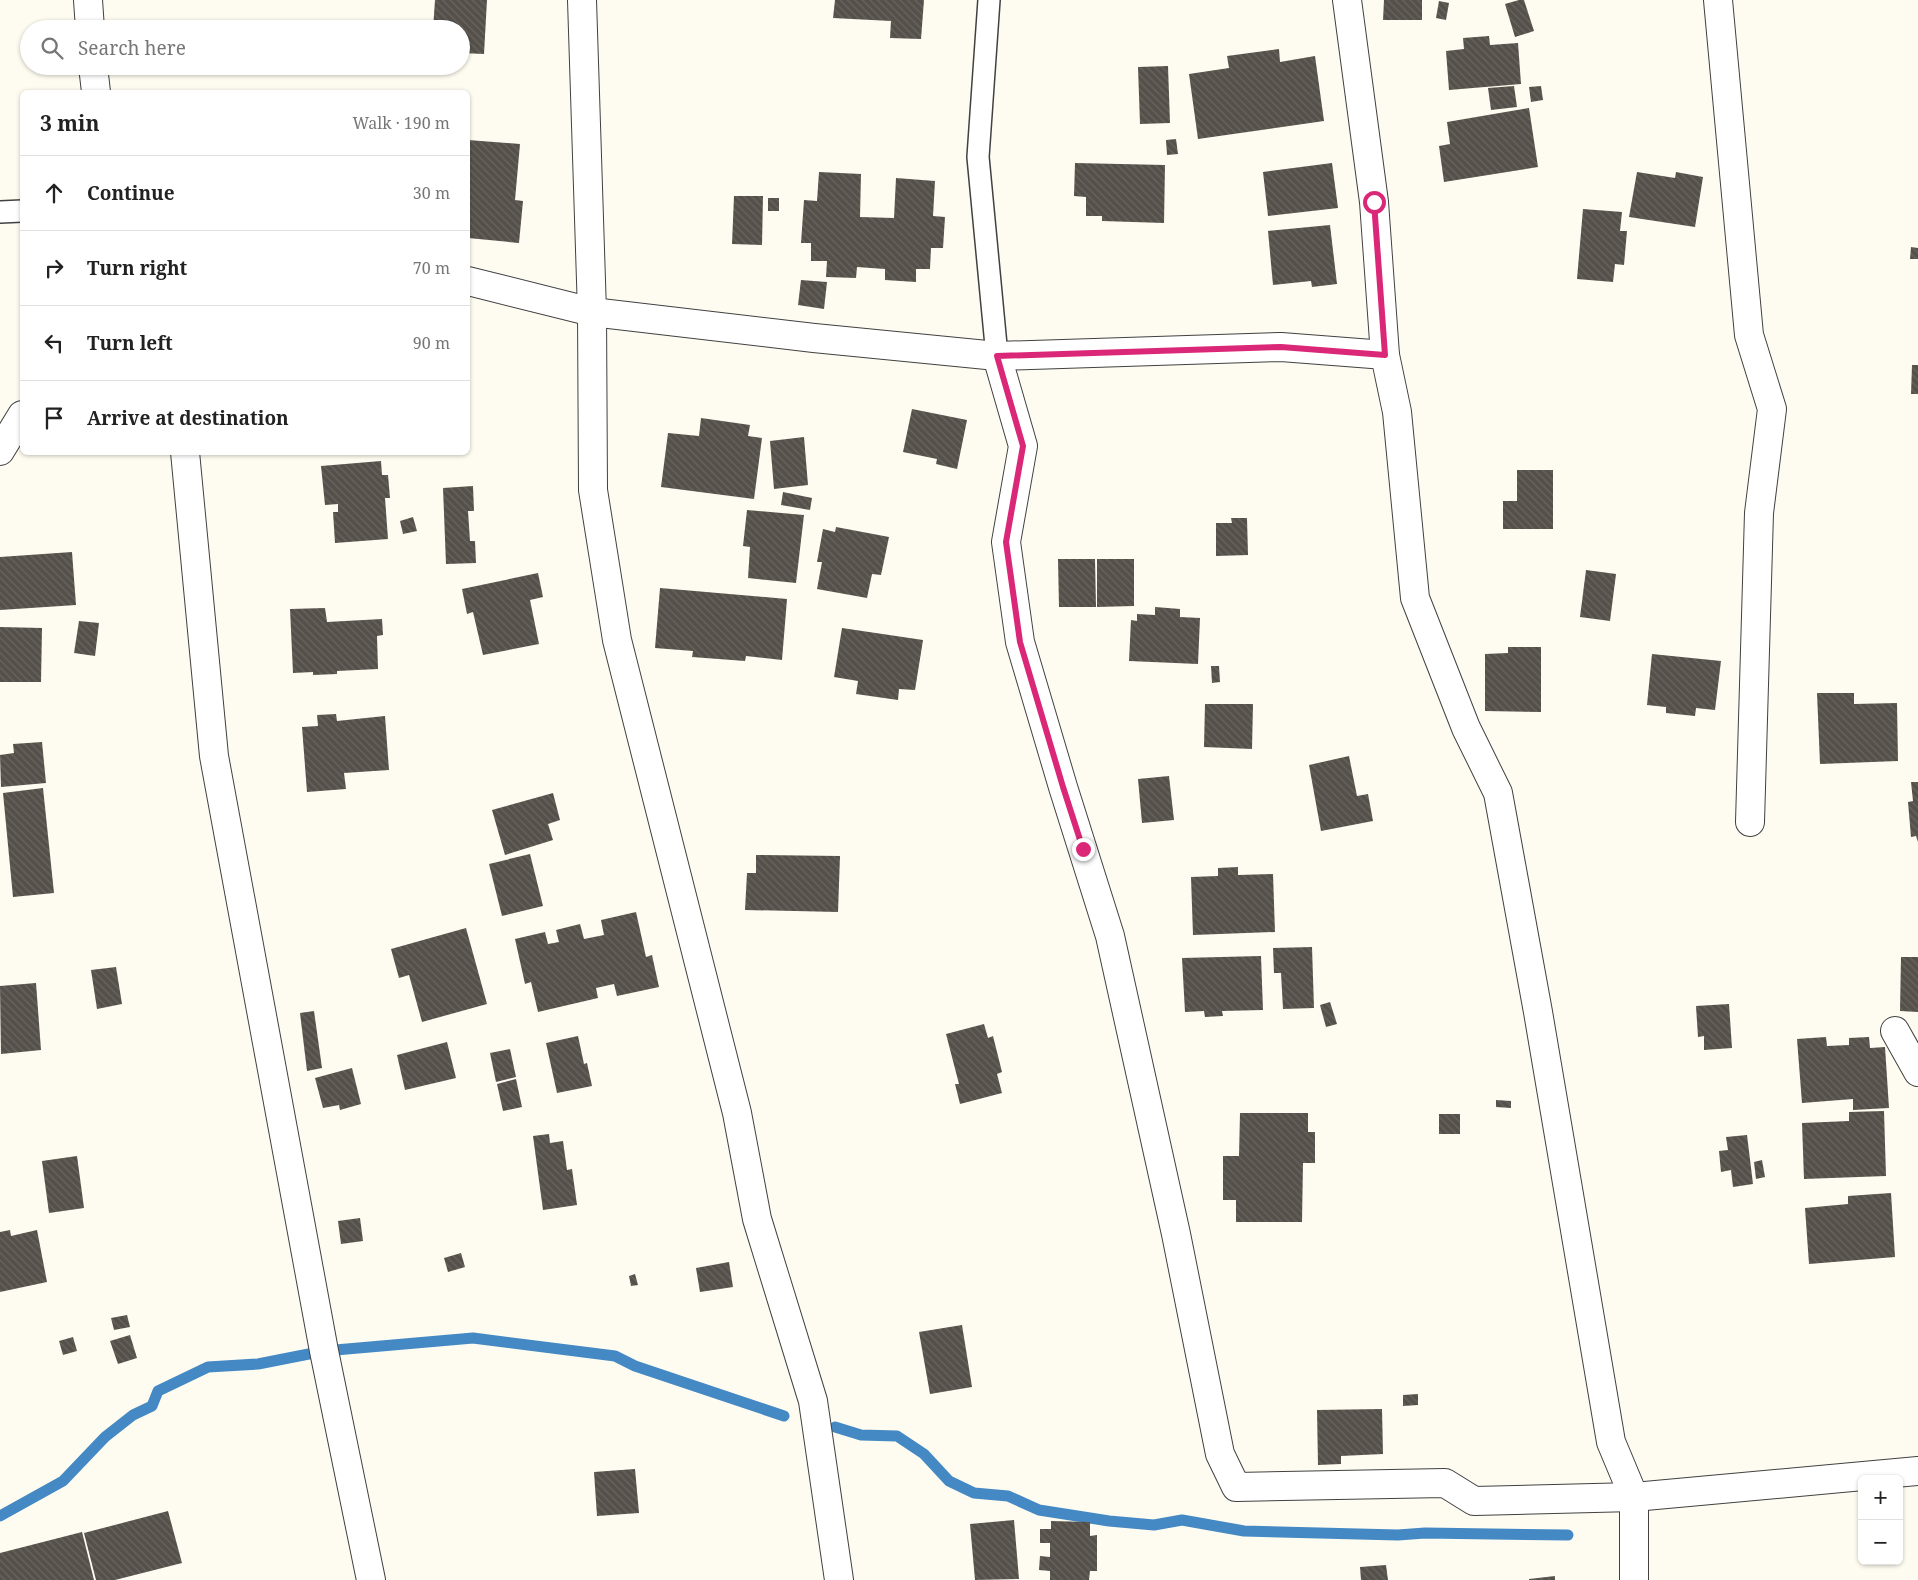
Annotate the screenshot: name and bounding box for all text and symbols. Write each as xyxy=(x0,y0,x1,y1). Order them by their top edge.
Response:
search box xyxy=(20,20,470,75)
icon: search xyxy=(38,34,66,62)
text: Search here xyxy=(78,35,186,61)
text: 3 min xyxy=(40,109,99,137)
text: Walk · 190 m xyxy=(353,112,450,134)
icon: ahead xyxy=(40,179,68,207)
text: Continue xyxy=(87,180,175,206)
text: 30 m xyxy=(413,182,450,204)
route start xyxy=(1363,191,1386,214)
icon: right xyxy=(40,254,68,282)
text: Turn right xyxy=(87,255,187,281)
text: 70 m xyxy=(413,257,450,279)
icon: left xyxy=(40,329,68,357)
text: Turn left xyxy=(87,330,173,356)
text: 90 m xyxy=(413,332,450,354)
icon: arrive xyxy=(40,404,68,432)
text: Arrive at destination xyxy=(87,405,289,431)
route end xyxy=(1072,838,1095,861)
map controls xyxy=(1858,1475,1903,1565)
button: + xyxy=(1858,1475,1903,1520)
button: − xyxy=(1858,1520,1903,1565)

